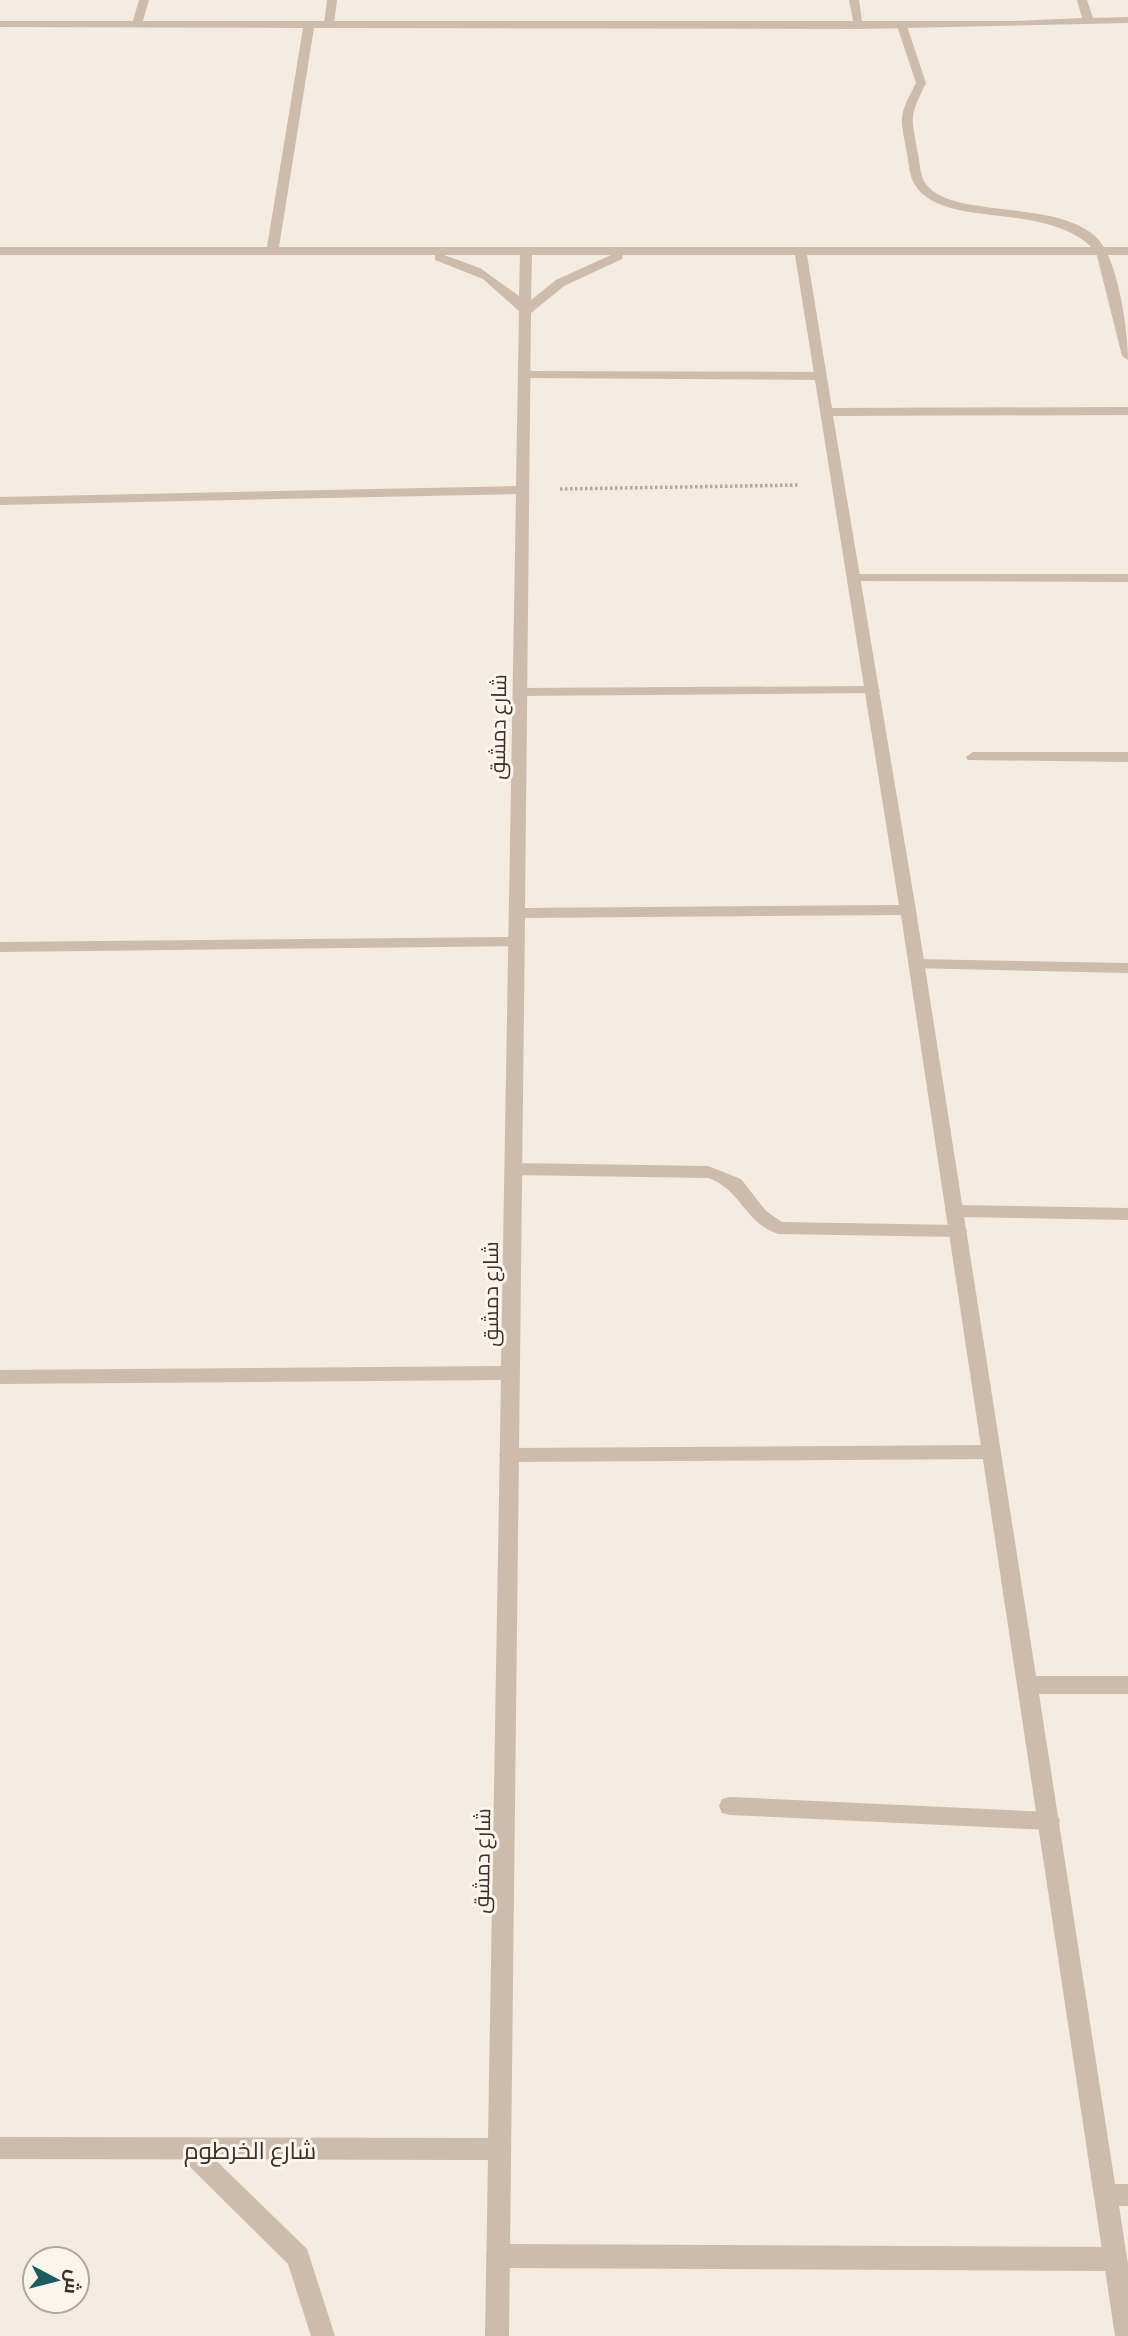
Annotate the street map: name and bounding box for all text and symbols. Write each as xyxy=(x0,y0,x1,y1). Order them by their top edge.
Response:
street label: شارع دمشق xyxy=(484,674,513,780)
street label: شارع دمشق xyxy=(477,1241,505,1347)
street label: شارع دمشق xyxy=(468,1808,497,1914)
street label: شارع الخرطوم xyxy=(184,2135,316,2167)
north arrow xyxy=(21,2245,91,2315)
text: ش xyxy=(59,2269,86,2296)

